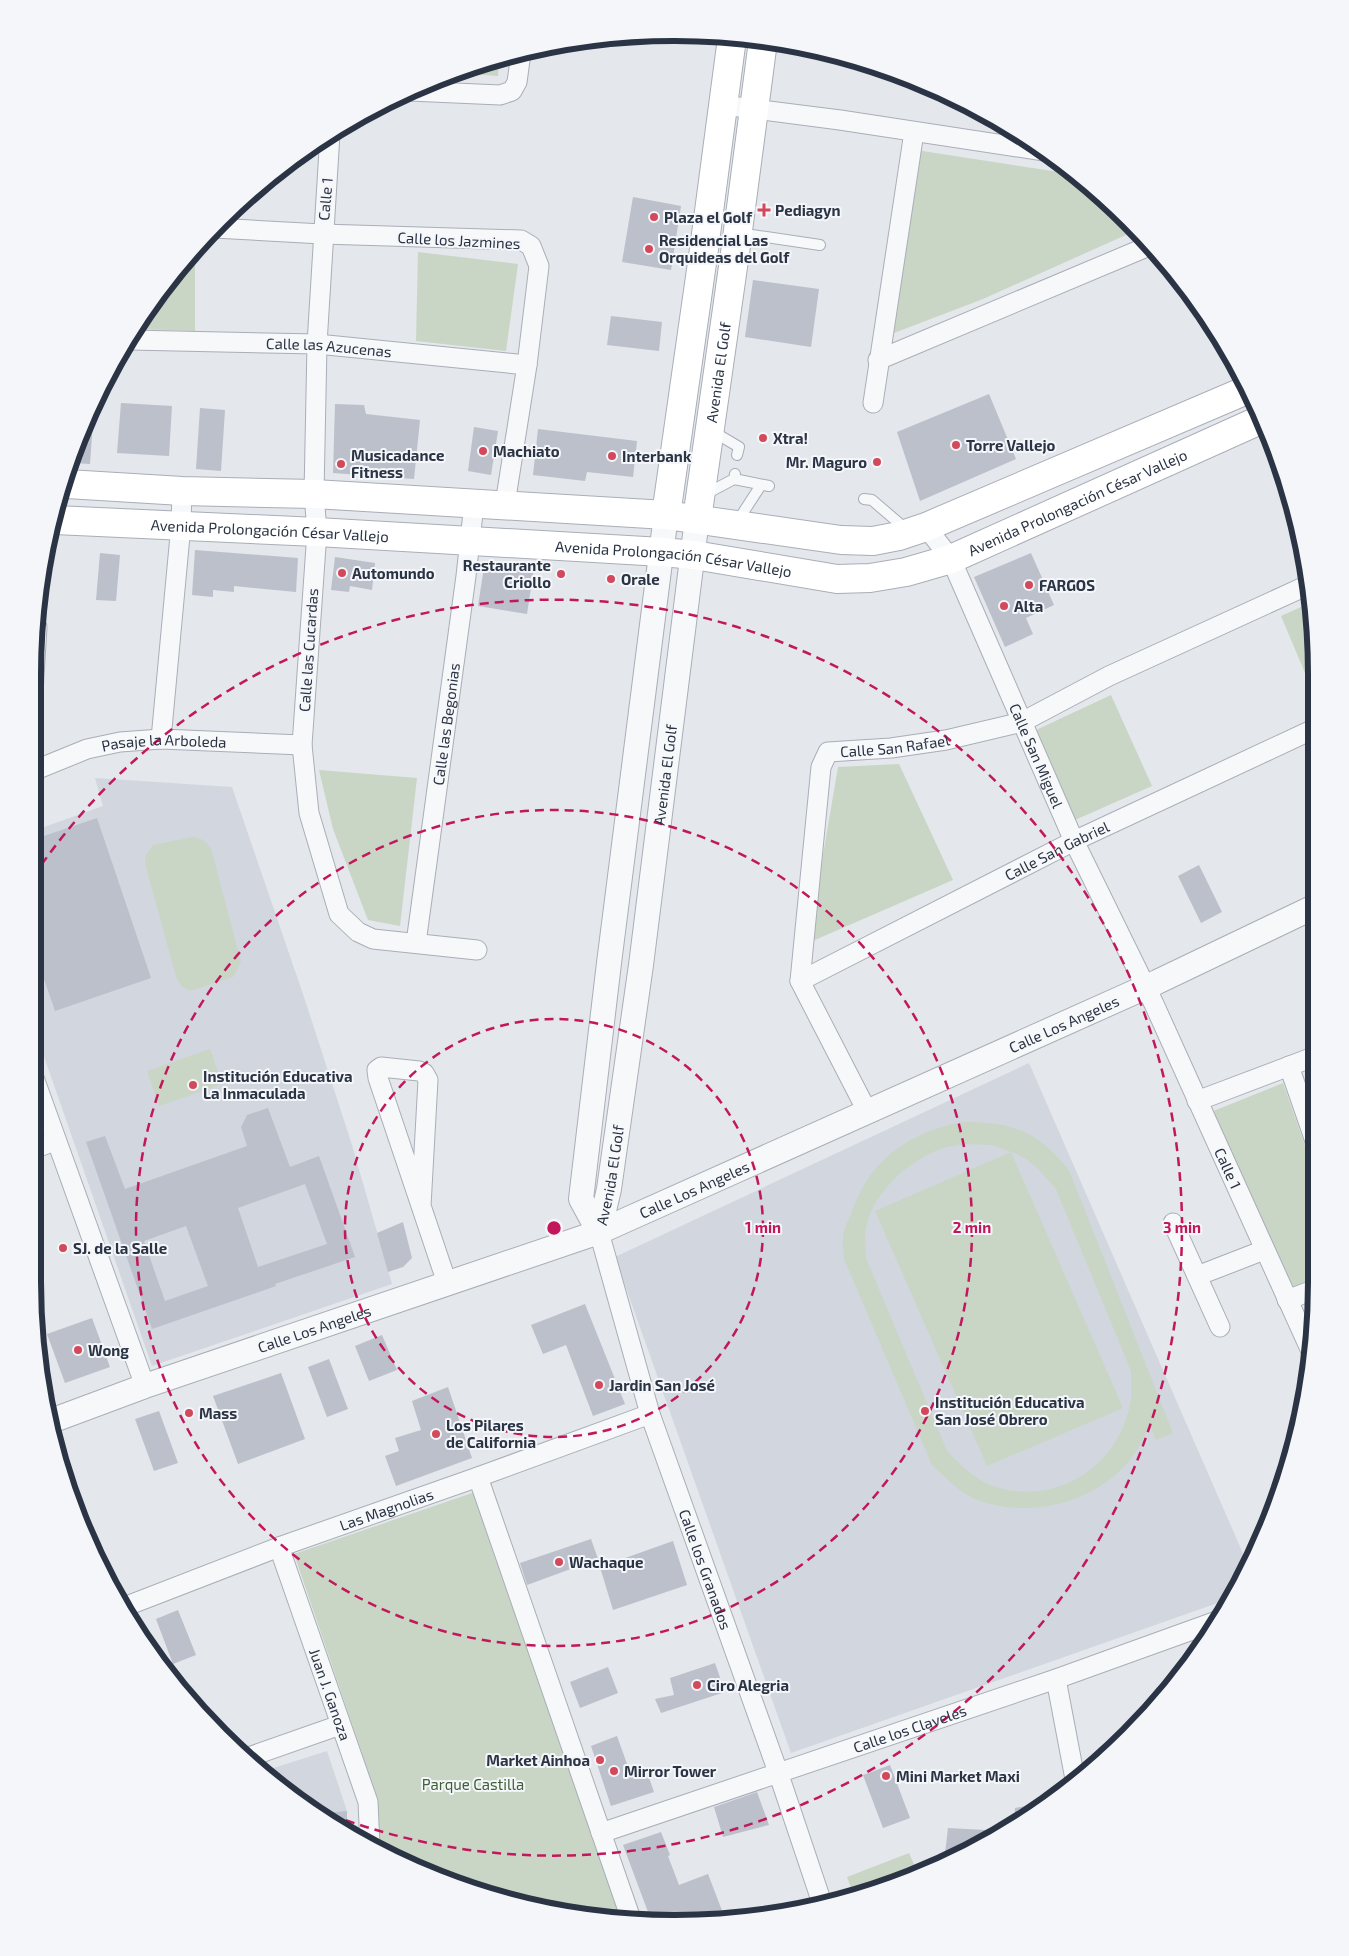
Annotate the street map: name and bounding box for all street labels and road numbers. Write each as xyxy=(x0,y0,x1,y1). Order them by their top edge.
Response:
street label: Calle 1 xyxy=(314,177,336,221)
street label: Calle los Jazmines xyxy=(397,228,521,252)
street label: Avenida El Golf xyxy=(702,321,734,424)
street label: Calle las Azucenas xyxy=(266,334,392,360)
street label: Avenida Prolongación César Vallejo xyxy=(965,445,1190,559)
street label: Avenida Prolongación César Vallejo xyxy=(150,515,389,546)
street label: Avenida Prolongación César Vallejo xyxy=(555,537,793,580)
street label: Calle las Cucardas xyxy=(295,588,321,712)
street label: Calle las Begonias xyxy=(429,662,463,786)
street label: Calle San Miguel xyxy=(1006,700,1068,811)
street label: Avenida El Golf xyxy=(650,723,680,826)
street label: Pasaje la Arboleda xyxy=(100,730,227,755)
street label: Calle San Rafael xyxy=(840,730,952,760)
street label: Calle San Gabriel xyxy=(1001,817,1112,884)
street label: Calle Los Angeles xyxy=(1006,991,1122,1056)
street label: Avenida El Golf xyxy=(592,1123,627,1227)
street label: Calle 1 xyxy=(1211,1145,1245,1192)
street label: Calle Los Angeles xyxy=(636,1157,752,1222)
street label: Calle Los Angeles xyxy=(255,1301,373,1356)
street label: Las Magnolias xyxy=(337,1484,436,1534)
street label: Calle los Granados xyxy=(676,1507,735,1632)
street label: Juan J. Ganoza xyxy=(306,1646,355,1743)
street label: Calle los Claveles xyxy=(851,1701,969,1756)

